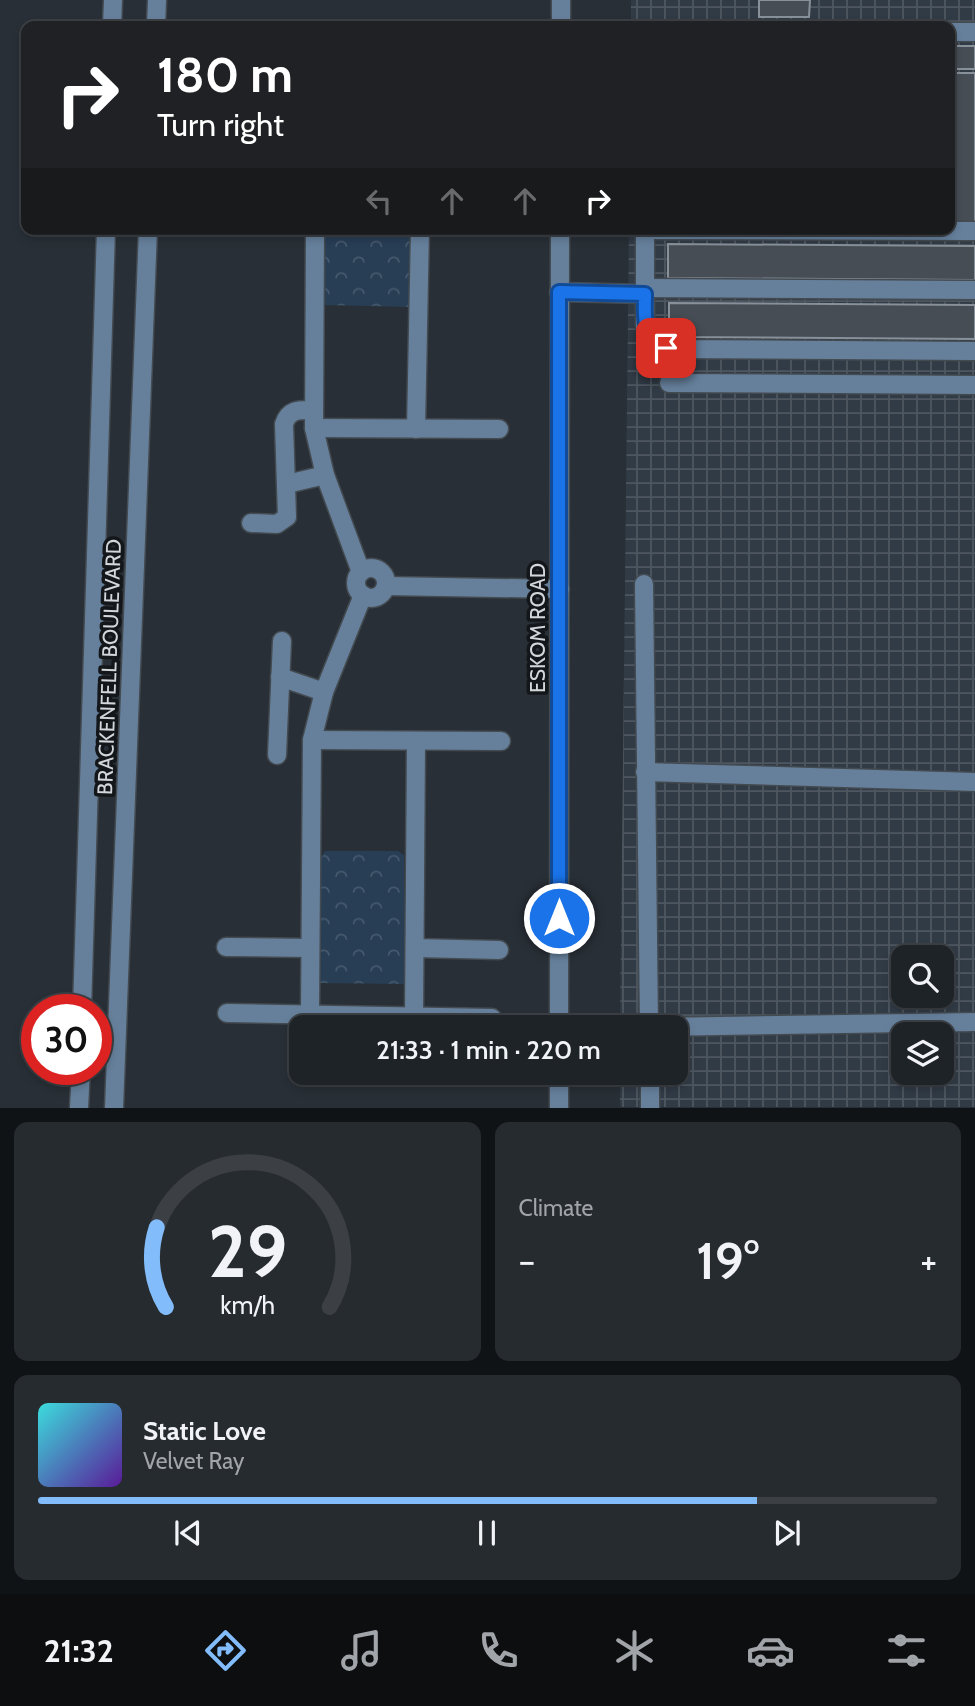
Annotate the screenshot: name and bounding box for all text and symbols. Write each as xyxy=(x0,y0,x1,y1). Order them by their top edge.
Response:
text: 180 m xyxy=(157,45,293,104)
icon: right xyxy=(42,49,133,140)
text: Turn right xyxy=(157,105,284,144)
icon: left xyxy=(360,182,398,220)
icon: ahead xyxy=(433,182,471,220)
icon: ahead xyxy=(506,182,544,220)
icon: right xyxy=(579,182,617,220)
pin xyxy=(636,318,696,378)
icon: arrive xyxy=(647,329,685,367)
street label: BRACKENFELL BOULEVARD xyxy=(92,539,126,795)
street label: ESKOM ROAD xyxy=(525,563,550,693)
position arrow xyxy=(522,881,596,955)
map controls xyxy=(891,945,954,1085)
button: search xyxy=(891,945,954,1008)
speed limit sign: 30 xyxy=(21,994,112,1085)
button: layers xyxy=(891,1022,954,1085)
text: 21:33 · 1 min · 220 m xyxy=(376,1034,601,1066)
text: Climate xyxy=(519,1194,593,1222)
text: 29 xyxy=(208,1208,287,1296)
text: 19° xyxy=(696,1229,759,1292)
text: − xyxy=(519,1237,535,1284)
text: + xyxy=(920,1237,937,1284)
text: km/h xyxy=(220,1290,275,1320)
text: Static Love xyxy=(143,1415,266,1447)
text: Velvet Ray xyxy=(143,1447,244,1475)
icon: previous xyxy=(169,1514,207,1552)
icon: pause xyxy=(468,1514,506,1552)
icon: next xyxy=(768,1514,806,1552)
icon: directions xyxy=(201,1626,250,1675)
icon: music xyxy=(337,1626,386,1675)
icon: phone xyxy=(474,1626,523,1675)
icon: climate xyxy=(610,1626,659,1675)
icon: car xyxy=(746,1626,795,1675)
icon: filters xyxy=(882,1626,931,1675)
text: 21:32 xyxy=(44,1631,114,1670)

